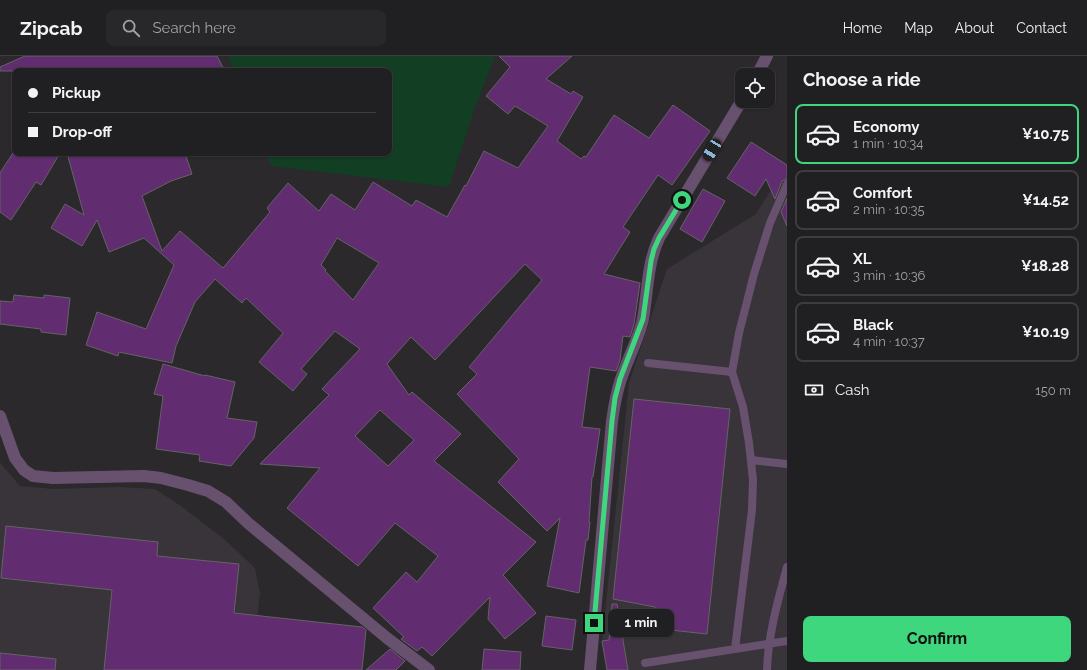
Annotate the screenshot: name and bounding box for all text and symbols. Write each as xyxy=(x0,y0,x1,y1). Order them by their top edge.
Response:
search box xyxy=(106,10,386,46)
text: Zipcab xyxy=(20,17,82,39)
icon: search xyxy=(120,17,142,39)
text: Search here xyxy=(152,19,236,37)
text: Home xyxy=(843,20,882,36)
text: Map xyxy=(904,20,933,36)
text: About xyxy=(955,20,994,36)
text: Contact xyxy=(1016,20,1067,36)
map controls xyxy=(735,68,775,108)
button: locate xyxy=(735,68,775,108)
text: Choose a ride xyxy=(803,69,921,90)
text: Pickup xyxy=(52,84,101,102)
icon: car xyxy=(805,116,841,152)
text: Economy xyxy=(853,118,920,136)
text: Drop-off xyxy=(52,123,112,141)
text: ¥10.75 xyxy=(1022,125,1069,143)
text: 1 min · 10:34 xyxy=(853,136,923,151)
car xyxy=(701,137,723,163)
icon: car xyxy=(805,182,841,218)
text: Comfort xyxy=(853,184,912,202)
route start xyxy=(673,191,691,209)
text: ¥14.52 xyxy=(1022,191,1069,209)
text: 2 min · 10:35 xyxy=(853,202,925,217)
icon: car xyxy=(805,248,841,284)
text: XL xyxy=(853,250,871,268)
text: ¥18.28 xyxy=(1021,257,1069,275)
text: 3 min · 10:36 xyxy=(853,268,925,283)
icon: car xyxy=(805,314,841,350)
text: Black xyxy=(853,316,893,334)
text: ¥10.19 xyxy=(1022,323,1069,341)
text: 4 min · 10:37 xyxy=(853,334,925,349)
icon: cash xyxy=(803,379,825,401)
text: Cash xyxy=(835,381,869,399)
text: 150 m xyxy=(1035,383,1071,398)
callout: 1 min xyxy=(608,609,674,637)
route end xyxy=(585,614,603,632)
text: 1 min xyxy=(625,615,657,630)
button: Confirm xyxy=(803,616,1071,662)

